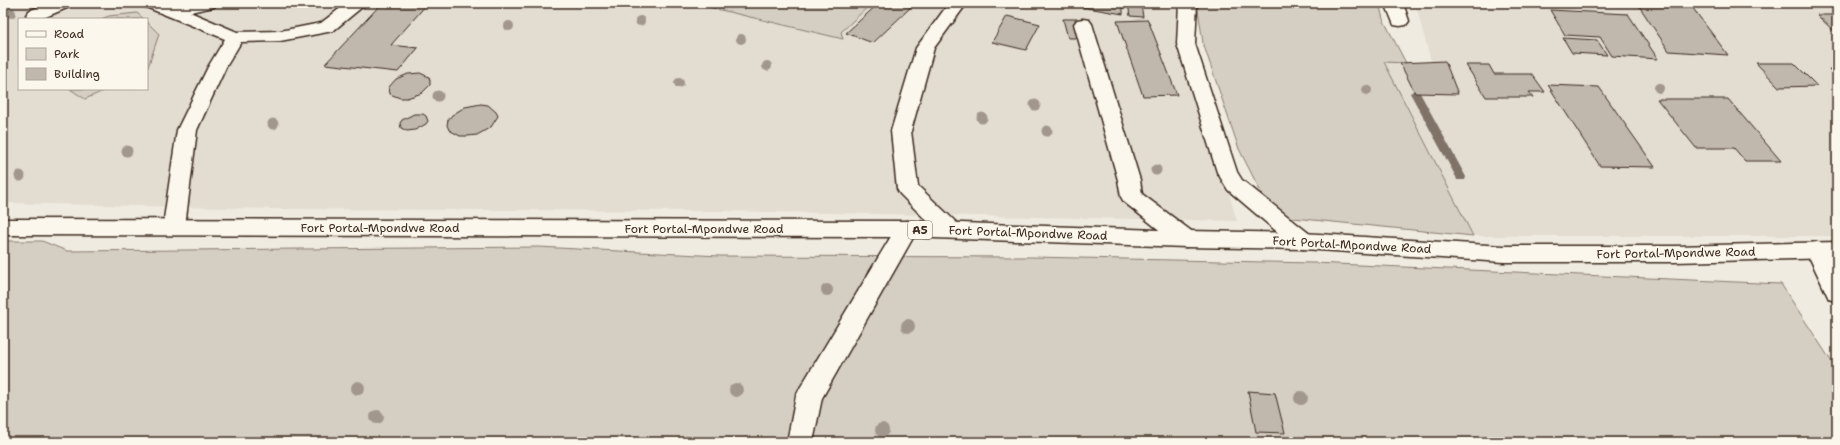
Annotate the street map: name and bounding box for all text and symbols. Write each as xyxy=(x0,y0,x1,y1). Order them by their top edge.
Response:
legend xyxy=(18,18,148,90)
text: Road xyxy=(54,26,85,42)
text: Park xyxy=(54,46,80,62)
text: Building xyxy=(54,66,100,82)
street label: Fort Portal-Mpondwe Road xyxy=(300,220,460,236)
street label: Fort Portal-Mpondwe Road xyxy=(624,221,784,237)
road number: A5 xyxy=(908,221,932,239)
street label: Fort Portal-Mpondwe Road xyxy=(948,222,1108,244)
street label: Fort Portal-Mpondwe Road xyxy=(1272,233,1432,257)
street label: Fort Portal-Mpondwe Road xyxy=(1596,244,1756,262)

